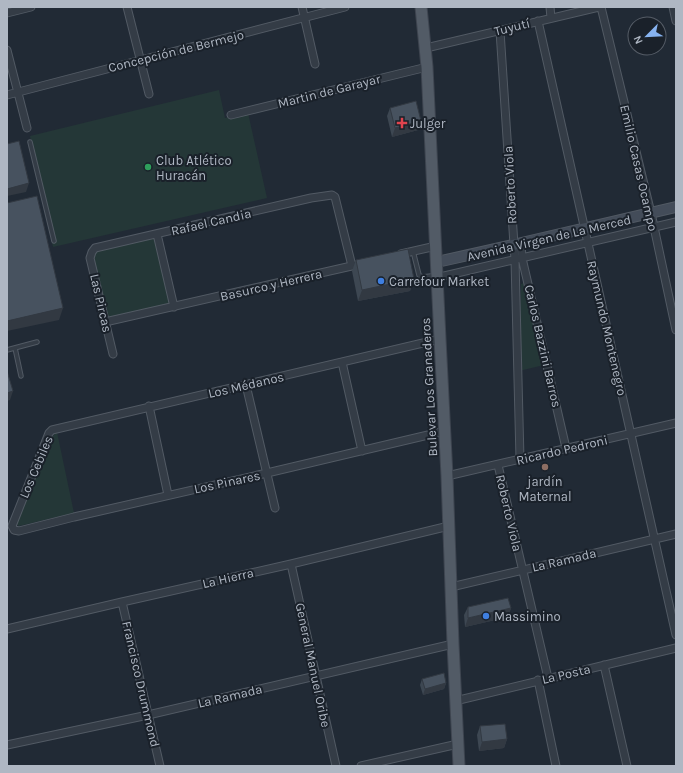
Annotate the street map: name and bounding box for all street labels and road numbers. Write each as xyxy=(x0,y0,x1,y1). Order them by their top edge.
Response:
street label: Tuyutí xyxy=(493,15,531,39)
street label: Concepción de Bermejo xyxy=(107,27,245,75)
street label: Martin de Garayar xyxy=(276,71,382,111)
street label: Emilio Casas Ocampo xyxy=(617,103,661,233)
street label: Roberto Viola xyxy=(500,146,520,224)
street label: Rafael Candia xyxy=(169,205,253,239)
street label: Avenida Virgen de La Merced xyxy=(465,212,633,264)
street label: Raymundo Montenegro xyxy=(584,259,630,397)
street label: Basurco y Herrera xyxy=(219,266,323,304)
street label: Las Pircas xyxy=(87,272,115,334)
street label: Carlos Bazzini Barros xyxy=(522,283,564,409)
street label: Bulevar Los Granaderos xyxy=(418,317,440,457)
street label: Los Médanos xyxy=(207,369,286,401)
street label: Ricardo Pedroni xyxy=(515,432,609,468)
street label: Los Cebiles xyxy=(16,433,56,501)
street label: Los Pinares xyxy=(192,468,262,496)
street label: Roberto Viola xyxy=(493,473,525,553)
street label: La Ramada xyxy=(530,545,598,575)
street label: La Hierra xyxy=(201,565,255,591)
street label: General Manuel Oribe xyxy=(292,601,334,729)
street label: Francisco Drummond xyxy=(119,619,163,749)
street label: La Posta xyxy=(540,661,592,687)
street label: La Ramada xyxy=(196,681,264,711)

